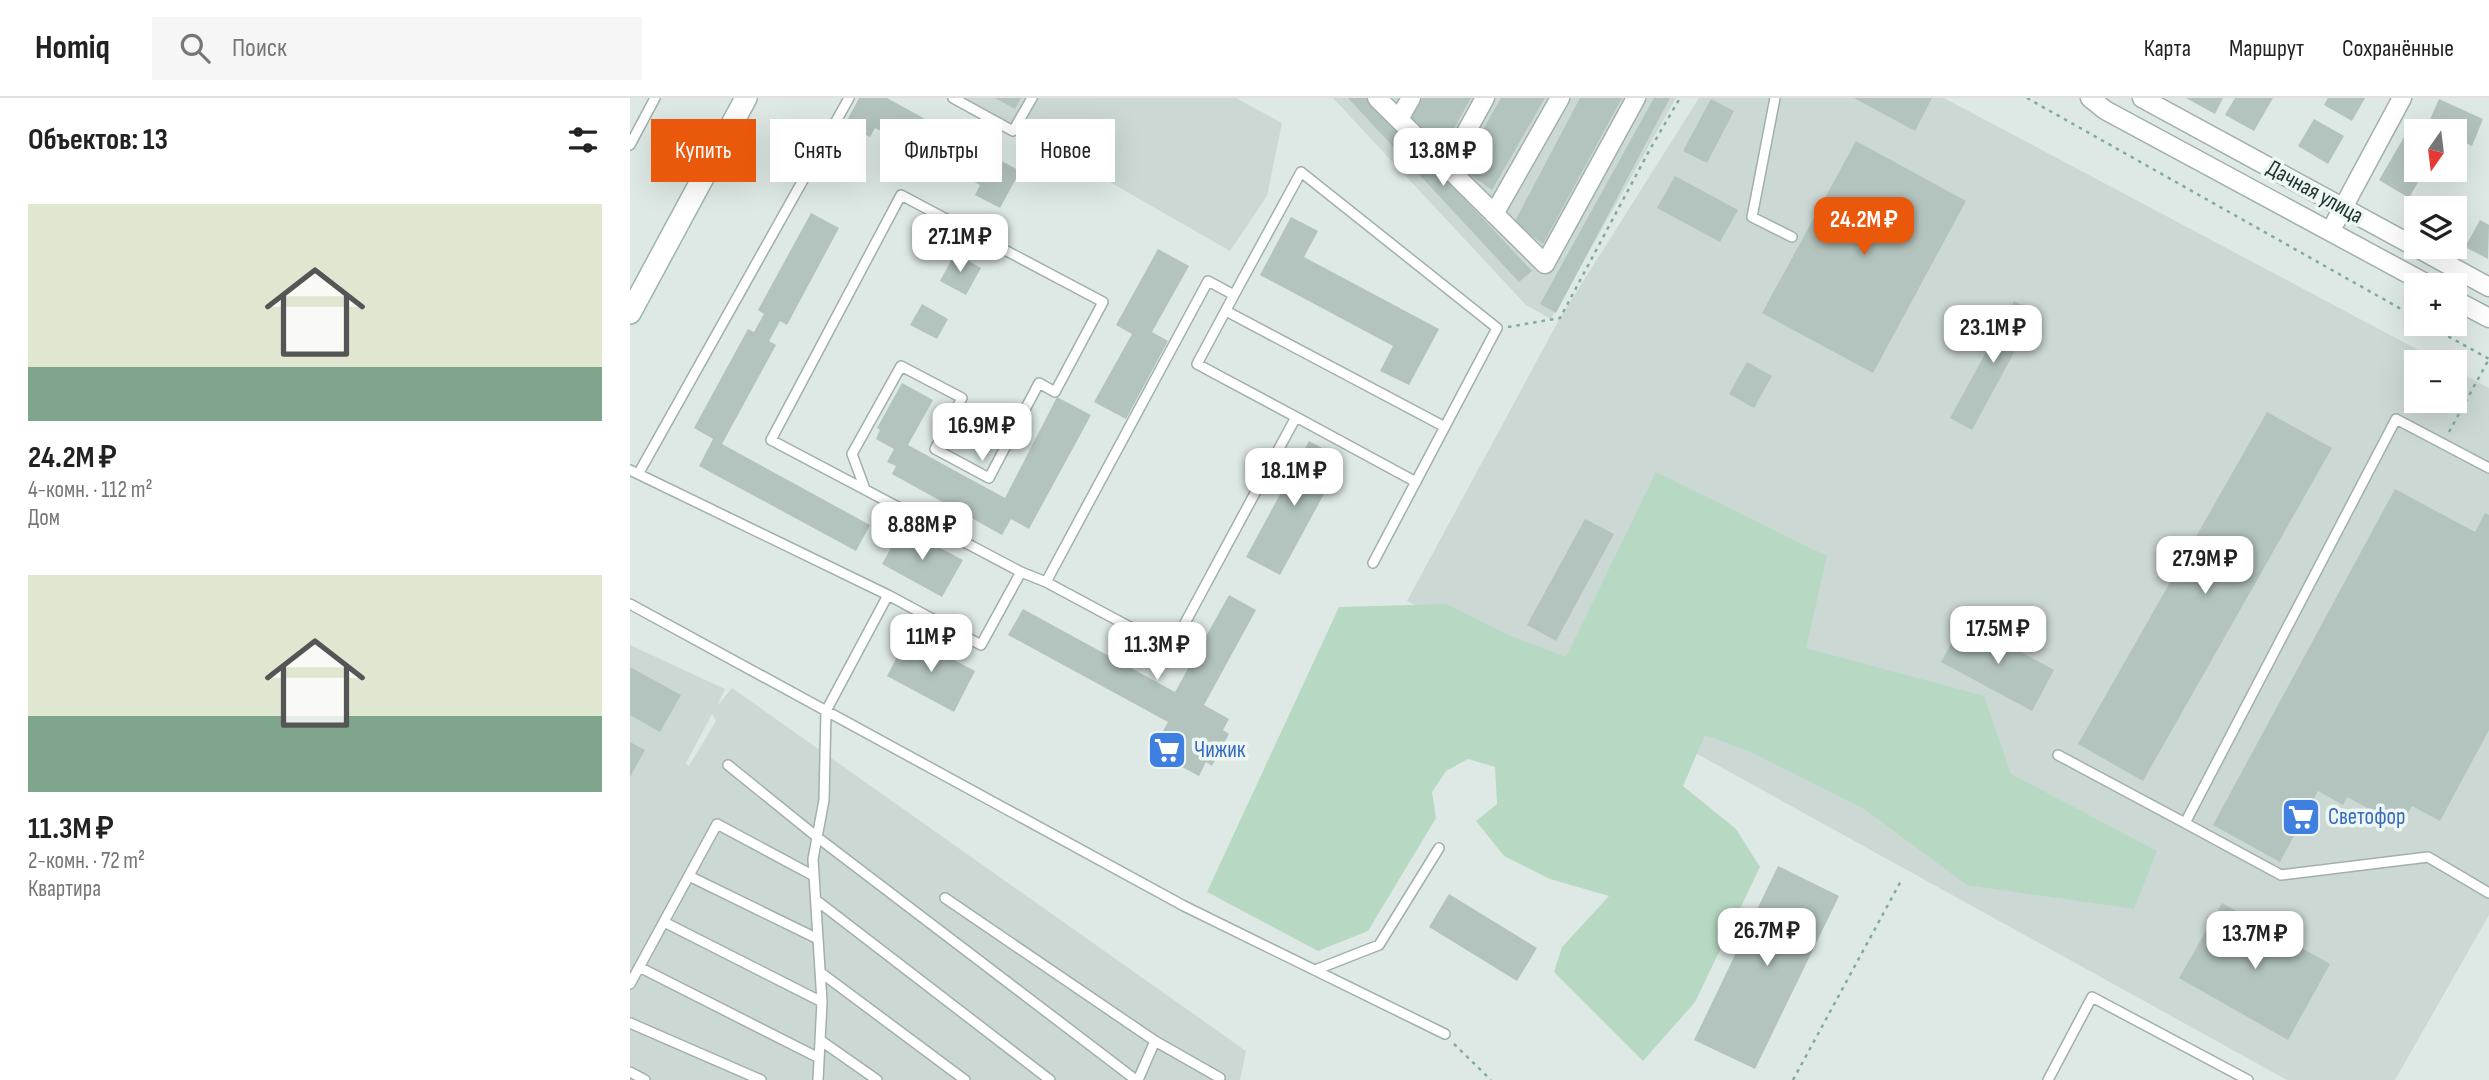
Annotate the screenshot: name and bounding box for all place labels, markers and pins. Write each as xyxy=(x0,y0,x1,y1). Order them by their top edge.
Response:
pin: 13.8M ₽ xyxy=(1378,129,1508,188)
pin: 24.2M ₽ xyxy=(1799,198,1929,257)
pin: 27.1M ₽ xyxy=(895,214,1025,274)
pin: 23.1M ₽ xyxy=(1928,306,2058,365)
pin: 16.9M ₽ xyxy=(917,404,1047,463)
pin: 18.1M ₽ xyxy=(1229,448,1359,508)
pin: 8.88M ₽ xyxy=(857,503,987,562)
pin: 27.9M ₽ xyxy=(2140,536,2270,596)
pin: 17.5M ₽ xyxy=(1933,606,2063,666)
pin: 11M ₽ xyxy=(882,614,980,674)
pin: 11.3M ₽ xyxy=(1092,622,1222,682)
supermarket icon: Чижик xyxy=(1146,729,1188,771)
place label: Чижик xyxy=(1194,736,1246,764)
supermarket icon: Светофор xyxy=(2280,796,2322,838)
place label: Светофор xyxy=(2328,803,2406,831)
pin: 26.7M ₽ xyxy=(1702,908,1832,968)
pin: 13.7M ₽ xyxy=(2190,912,2320,971)

